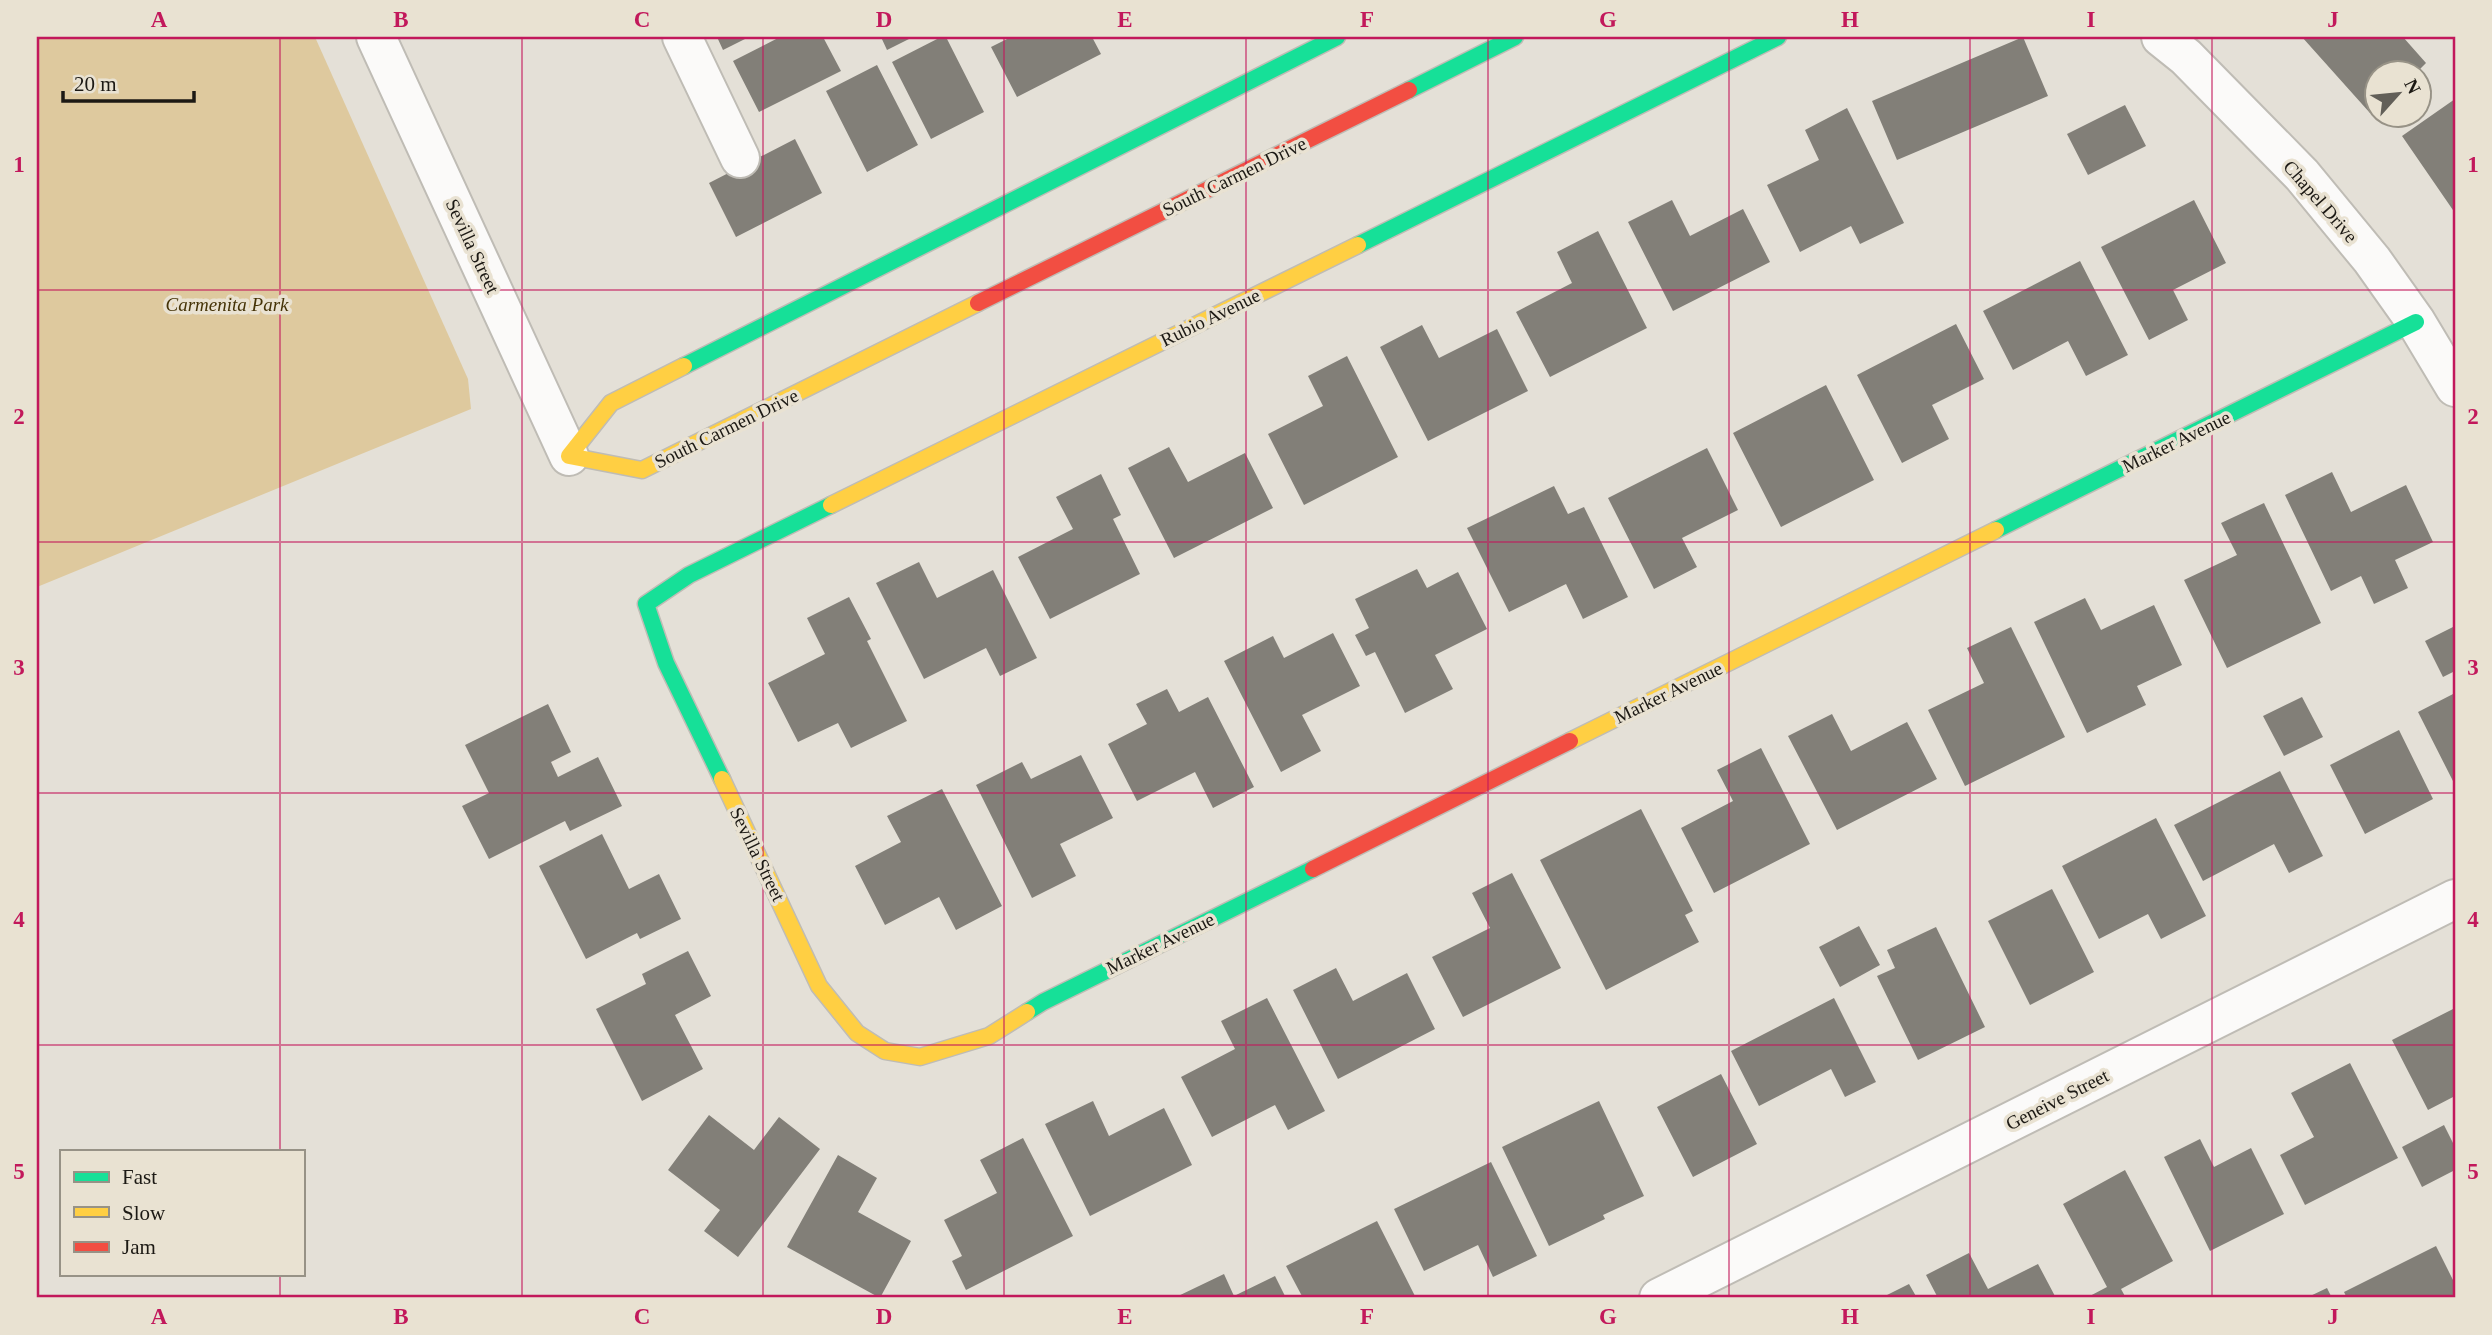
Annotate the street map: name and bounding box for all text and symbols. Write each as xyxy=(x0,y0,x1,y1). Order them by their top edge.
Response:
text: A xyxy=(151,7,168,32)
text: B xyxy=(393,7,409,32)
text: C xyxy=(634,7,650,32)
text: D xyxy=(876,7,892,32)
text: E xyxy=(1117,7,1133,32)
text: F xyxy=(1360,7,1374,32)
text: G xyxy=(1599,7,1617,32)
text: H xyxy=(1841,7,1859,32)
text: I xyxy=(2087,7,2096,32)
text: J xyxy=(2327,7,2339,32)
scale bar xyxy=(63,60,194,104)
north arrow xyxy=(2362,60,2432,130)
text: 20 m xyxy=(74,72,117,96)
text: N xyxy=(2400,76,2425,98)
street label: South Carmen Drive xyxy=(1159,133,1309,220)
text: 1 xyxy=(13,152,25,177)
text: 1 xyxy=(2467,152,2479,177)
street label: Chapel Drive xyxy=(2279,156,2362,247)
street label: Sevilla Street xyxy=(442,196,504,297)
street label: Rubio Avenue xyxy=(1157,284,1263,351)
park label: Carmenita Park xyxy=(166,294,289,315)
street label: South Carmen Drive xyxy=(651,385,801,472)
text: 2 xyxy=(13,404,25,429)
text: 2 xyxy=(2467,404,2479,429)
street label: Marker Avenue xyxy=(2119,406,2234,477)
text: 3 xyxy=(13,655,25,680)
text: 3 xyxy=(2467,655,2479,680)
street label: Marker Avenue xyxy=(1611,657,1726,728)
street label: Sevilla Street xyxy=(726,804,790,905)
text: 4 xyxy=(13,907,25,932)
text: 4 xyxy=(2467,907,2479,932)
street label: Marker Avenue xyxy=(1103,908,1218,979)
street label: Geneive Street xyxy=(2002,1064,2113,1134)
legend xyxy=(60,1150,304,1276)
text: 5 xyxy=(13,1159,25,1184)
text: 5 xyxy=(2467,1159,2479,1184)
text: Fast xyxy=(122,1165,157,1189)
text: Slow xyxy=(122,1201,166,1225)
text: Jam xyxy=(122,1235,156,1259)
text: A xyxy=(151,1304,168,1329)
text: B xyxy=(393,1304,409,1329)
text: C xyxy=(634,1304,650,1329)
text: D xyxy=(876,1304,892,1329)
text: E xyxy=(1117,1304,1133,1329)
text: F xyxy=(1360,1304,1374,1329)
text: G xyxy=(1599,1304,1617,1329)
text: H xyxy=(1841,1304,1859,1329)
text: I xyxy=(2087,1304,2096,1329)
text: J xyxy=(2327,1304,2339,1329)

